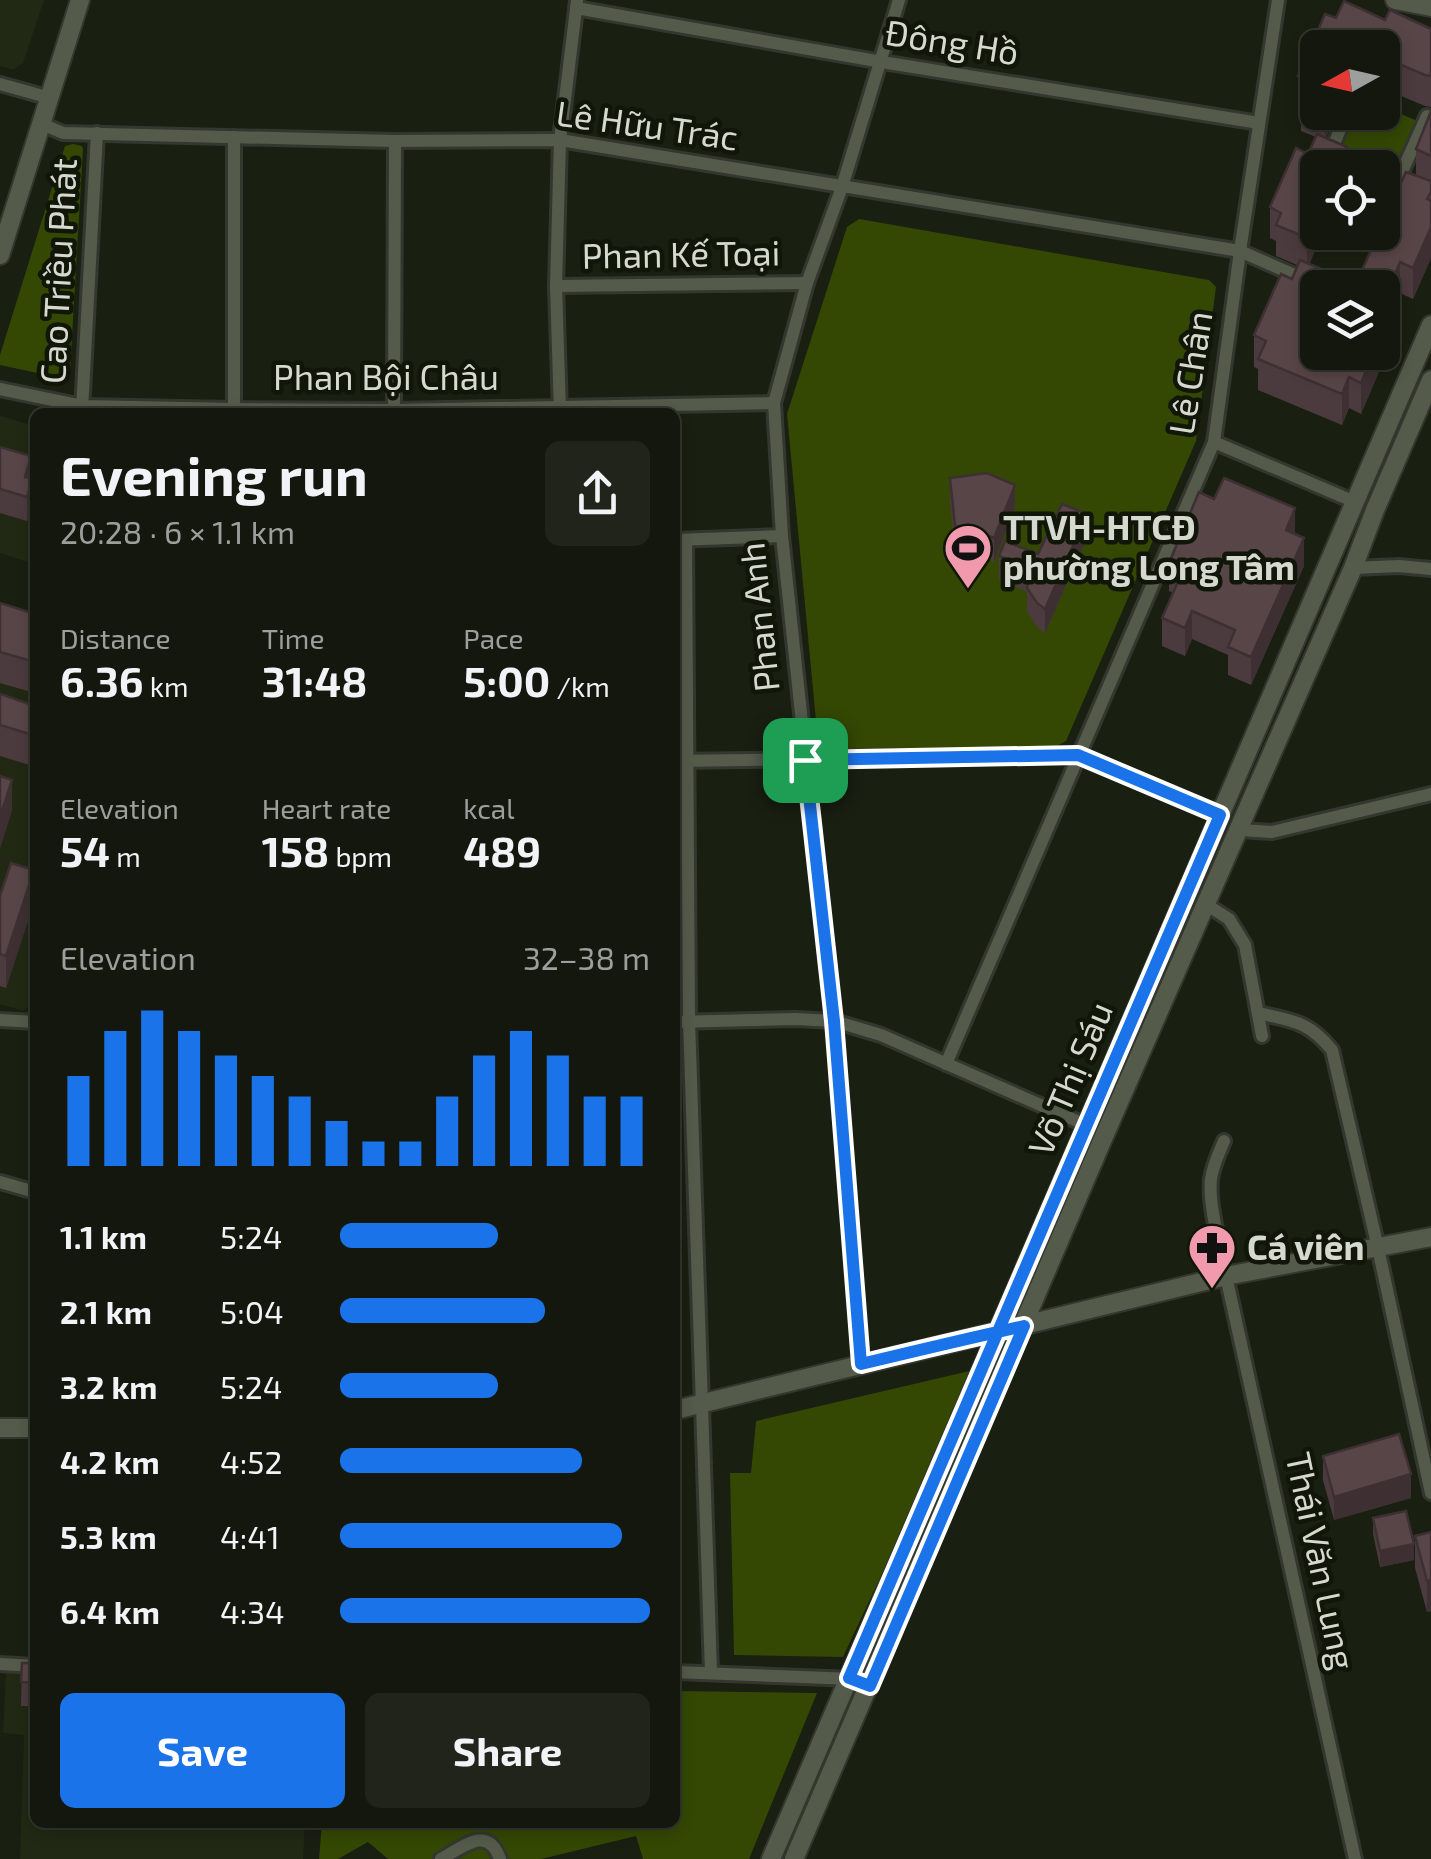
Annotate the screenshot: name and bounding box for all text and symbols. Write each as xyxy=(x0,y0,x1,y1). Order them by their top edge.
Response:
street label: Đông Hồ xyxy=(883,10,1022,72)
north arrow xyxy=(1300,30,1400,130)
map controls xyxy=(1300,30,1400,370)
street label: Lê Hữu Trác xyxy=(554,90,741,158)
button: locate xyxy=(1300,150,1400,250)
street label: Cao Triều Phát xyxy=(30,157,84,385)
street label: Phan Kế Toại xyxy=(581,230,781,276)
button: layers xyxy=(1300,270,1400,370)
street label: Lê Chân xyxy=(1159,308,1219,437)
street label: Phan Bội Châu xyxy=(273,355,499,397)
text: Evening run xyxy=(60,441,368,507)
button: share xyxy=(545,441,650,546)
place label: TTVH-HTCĐ phường Long Tâm xyxy=(1003,505,1295,587)
text: 20:28 · 6 × 1.1 km xyxy=(60,512,295,550)
sports icon: TTVH-HTCĐ phường Long Tâm xyxy=(942,522,994,590)
street label: Phan Anh xyxy=(729,540,787,694)
text: Distance xyxy=(60,621,171,655)
text: Time xyxy=(262,621,324,655)
text: Pace xyxy=(463,621,524,655)
text: 6.36 xyxy=(60,655,144,705)
text: 31:48 xyxy=(262,655,367,705)
text: 5:00 xyxy=(463,655,550,705)
text: km xyxy=(144,669,189,703)
text: /km xyxy=(550,669,610,703)
pin xyxy=(763,718,848,803)
icon: arrive xyxy=(778,733,833,788)
text: Elevation xyxy=(60,791,179,825)
text: Heart rate xyxy=(262,791,391,825)
text: kcal xyxy=(463,791,515,825)
text: 54 xyxy=(60,825,110,875)
text: 158 xyxy=(262,825,329,875)
text: 489 xyxy=(463,825,541,875)
text: m xyxy=(110,839,141,873)
text: bpm xyxy=(329,839,392,873)
text: Elevation xyxy=(60,938,196,976)
text: 32–38 m xyxy=(523,938,650,976)
street label: Võ Thị Sáu xyxy=(1018,995,1120,1161)
text: 1.1 km xyxy=(60,1217,147,1255)
text: 5:24 xyxy=(220,1217,282,1255)
pharmacy icon: Cá viên xyxy=(1186,1222,1238,1290)
place label: Cá viên xyxy=(1247,1225,1365,1267)
text: 2.1 km xyxy=(60,1292,152,1330)
text: 5:04 xyxy=(220,1292,284,1330)
text: 3.2 km xyxy=(60,1367,158,1405)
text: 5:24 xyxy=(220,1367,282,1405)
text: 4.2 km xyxy=(60,1442,160,1480)
text: 4:52 xyxy=(220,1442,282,1480)
street label: Thái Văn Lung xyxy=(1278,1448,1365,1673)
text: 5.3 km xyxy=(60,1517,157,1555)
text: 4:41 xyxy=(220,1517,280,1555)
text: 6.4 km xyxy=(60,1592,160,1630)
text: 4:34 xyxy=(220,1592,285,1630)
button: Save xyxy=(60,1693,345,1808)
button: Share xyxy=(365,1693,650,1808)

